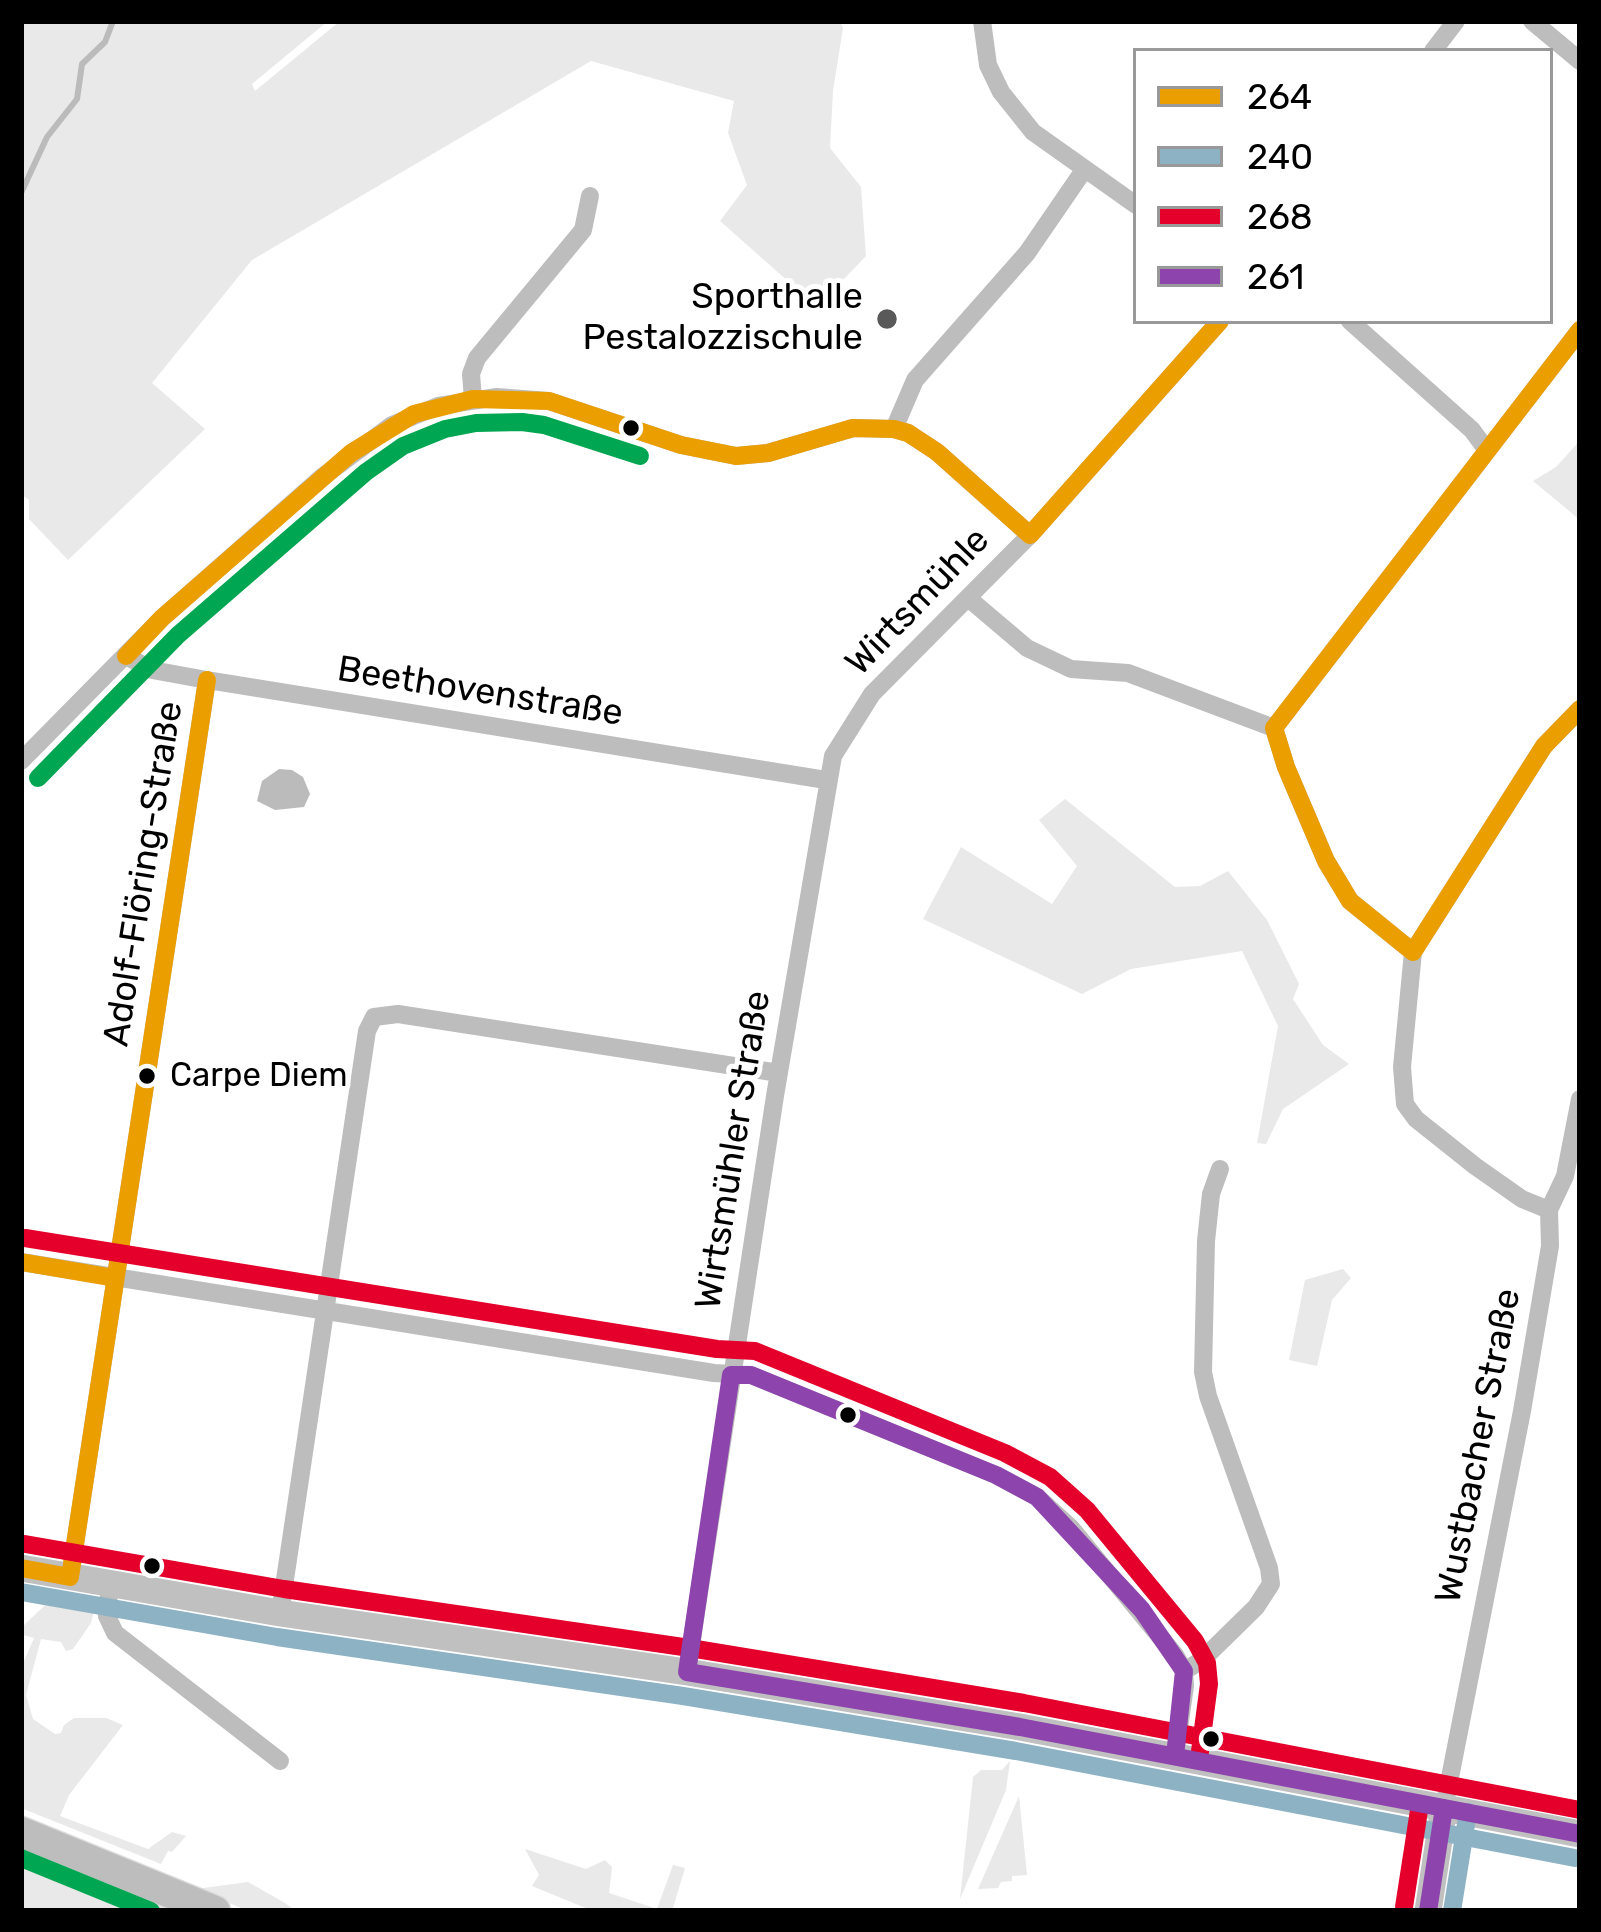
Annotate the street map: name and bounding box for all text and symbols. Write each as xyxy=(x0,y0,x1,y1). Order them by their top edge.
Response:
legend xyxy=(1133,48,1553,324)
text: 264 xyxy=(1247,75,1312,118)
text: 240 xyxy=(1247,135,1313,178)
text: 268 xyxy=(1247,195,1313,238)
text: 261 xyxy=(1247,255,1304,298)
place label: Sporthalle Pestalozzischule xyxy=(582,276,863,361)
marker: Sporthalle Pestalozzischule xyxy=(874,306,900,332)
unlabelled marker xyxy=(620,417,642,439)
street label: Wirtsmühle xyxy=(837,519,999,685)
street label: Beethovenstraße xyxy=(334,648,626,736)
street label: Adolf-Flöring-Straße xyxy=(95,698,193,1050)
street label: Wirtsmühler Straße xyxy=(687,988,781,1312)
place label: Carpe Diem xyxy=(170,1056,348,1096)
marker: Carpe Diem xyxy=(136,1065,158,1087)
street label: Wustbacher Straße xyxy=(1427,1285,1531,1607)
unlabelled marker xyxy=(837,1404,859,1426)
unlabelled marker xyxy=(141,1555,163,1577)
unlabelled marker xyxy=(1200,1728,1222,1750)

